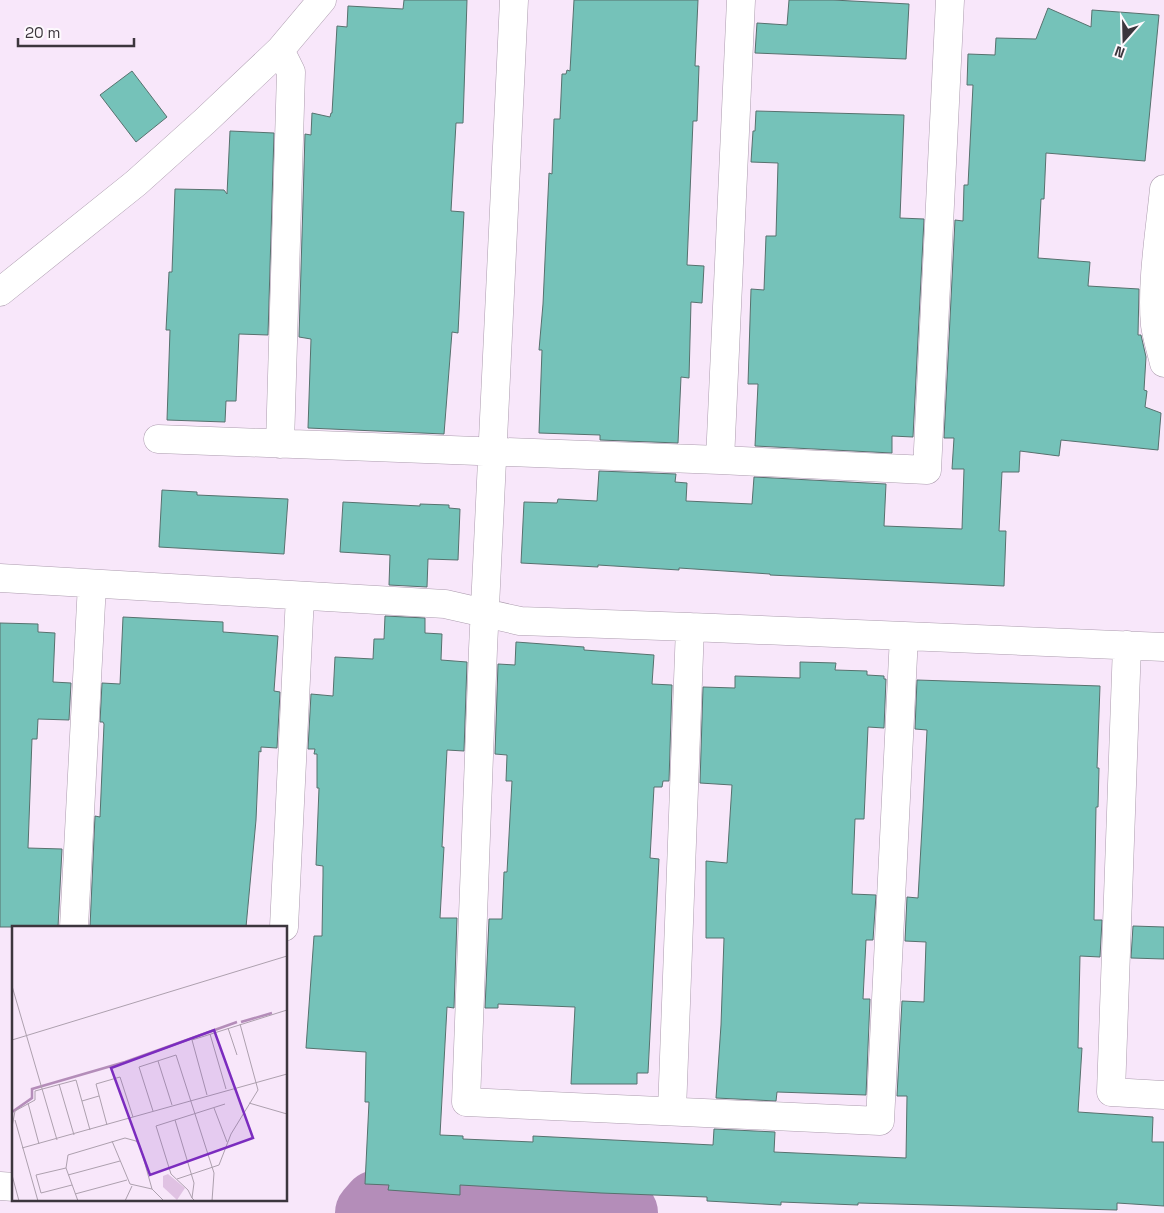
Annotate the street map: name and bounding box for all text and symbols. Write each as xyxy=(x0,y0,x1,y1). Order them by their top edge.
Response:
scale bar xyxy=(18,15,134,47)
north arrow xyxy=(1099,15,1149,65)
text: 20 m xyxy=(25,23,60,42)
text: N xyxy=(1112,42,1127,62)
inset map xyxy=(12,926,288,1200)

